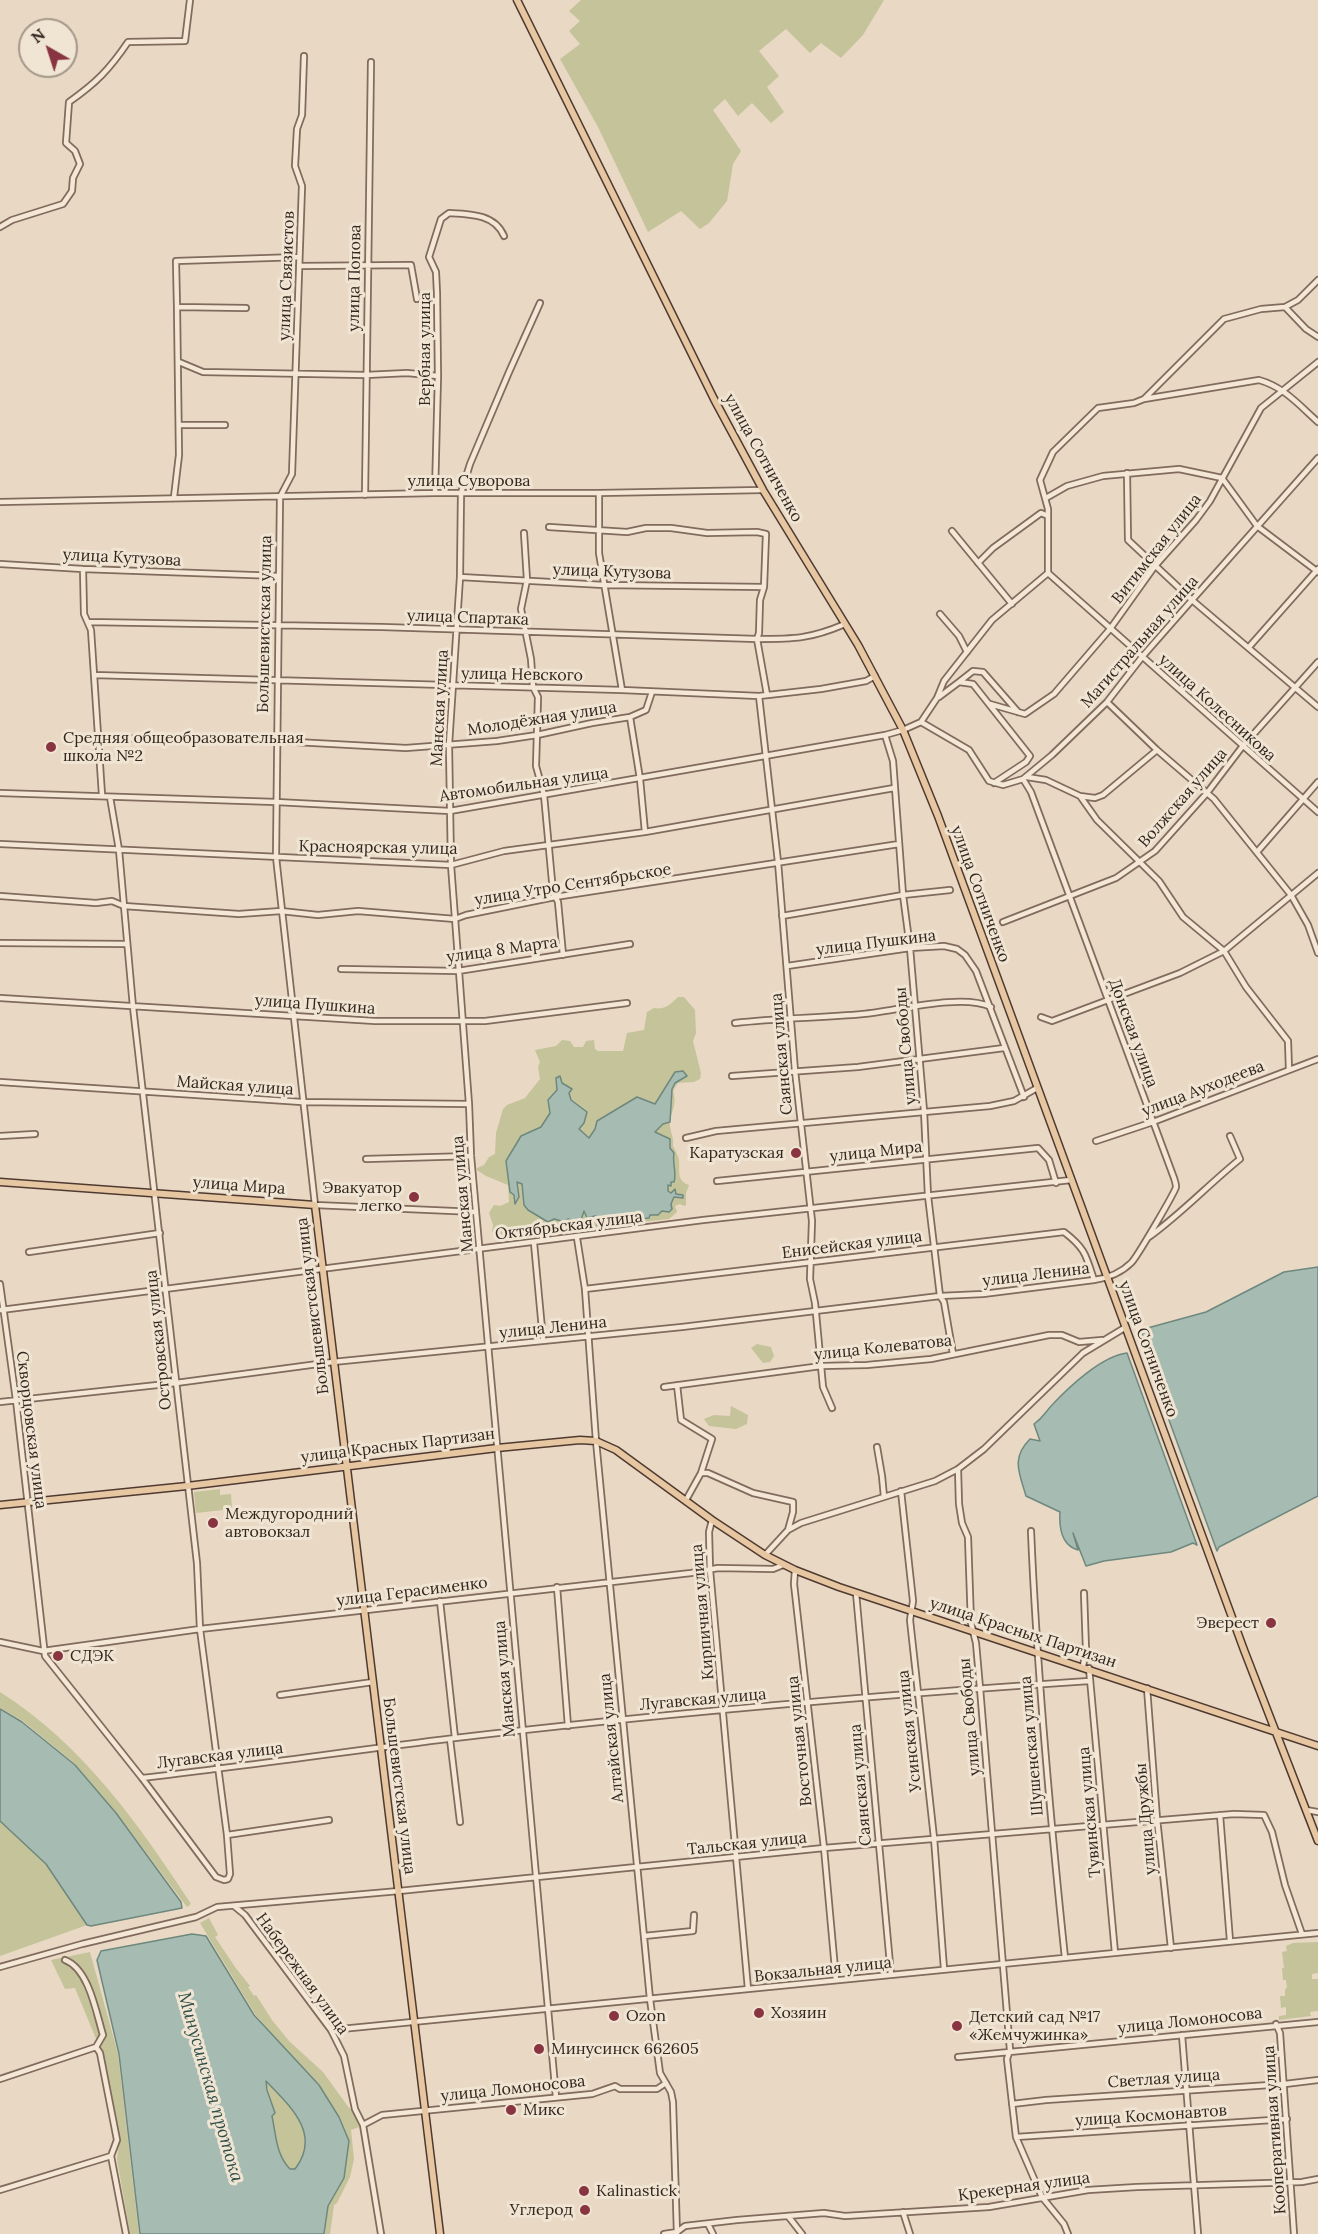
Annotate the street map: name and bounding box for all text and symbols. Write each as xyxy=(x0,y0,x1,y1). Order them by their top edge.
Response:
north arrow xyxy=(18,18,78,78)
text: N xyxy=(27,24,49,47)
street label: улица Связистов xyxy=(275,211,299,341)
street label: улица Попова xyxy=(344,224,366,332)
street label: Вербная улица xyxy=(415,292,435,406)
street label: улица Сотниченко xyxy=(720,390,806,526)
street label: улица Суворова xyxy=(407,471,531,491)
street label: Витимская улица xyxy=(1108,490,1206,608)
street label: Большевистская улица xyxy=(254,535,276,713)
street label: улица Кутузова xyxy=(62,545,182,571)
street label: улица Кутузова xyxy=(552,560,672,584)
street label: Магистральная улица xyxy=(1077,572,1203,712)
street label: улица Спартака xyxy=(407,606,529,630)
street label: Манская улица xyxy=(427,649,453,767)
street label: улица Колесникова xyxy=(1154,650,1280,766)
street label: улица Невского xyxy=(461,664,583,686)
street label: Молодёжная улица xyxy=(466,698,618,740)
place label: Средняя общеобразовательная школа №2 xyxy=(63,728,304,766)
marker: Средняя общеобразовательная школа №2 xyxy=(44,740,58,754)
street label: Волжская улица xyxy=(1135,744,1231,852)
street label: Автомобильная улица xyxy=(438,764,610,806)
street label: улица Сотниченко xyxy=(946,823,1014,965)
street label: Красноярская улица xyxy=(298,837,458,859)
street label: улица Утро Сентябрьское xyxy=(473,860,673,910)
street label: улица Пушкина xyxy=(815,926,937,960)
street label: улица 8 Марта xyxy=(445,933,559,967)
street label: Донская улица xyxy=(1104,976,1162,1090)
street label: улица Свободы xyxy=(891,986,921,1106)
street label: улица Пушкина xyxy=(254,991,376,1019)
street label: Саянская улица xyxy=(767,992,797,1116)
street label: улица Ауходеева xyxy=(1139,1057,1267,1121)
street label: Майская улица xyxy=(176,1072,294,1100)
street label: Манская улица xyxy=(448,1135,478,1253)
street label: улица Мира xyxy=(829,1138,923,1166)
place label: Каратузская xyxy=(689,1143,784,1163)
marker: Каратузская xyxy=(789,1146,803,1160)
street label: улица Мира xyxy=(192,1173,286,1199)
place label: Эвакуатор легко xyxy=(322,1178,402,1216)
marker: Эвакуатор легко xyxy=(407,1190,421,1204)
street label: Октябрьская улица xyxy=(494,1207,644,1245)
street label: Большевистская улица xyxy=(293,1217,333,1395)
street label: Енисейская улица xyxy=(781,1227,923,1263)
street label: улица Ленина xyxy=(981,1259,1091,1291)
street label: Островская улица xyxy=(142,1269,176,1411)
street label: улица Сотниченко xyxy=(1114,1278,1182,1420)
street label: улица Ленина xyxy=(498,1313,608,1343)
street label: улица Колеватова xyxy=(813,1331,953,1365)
street label: Скворцовская улица xyxy=(12,1350,50,1510)
street label: улица Красных Партизан xyxy=(300,1425,496,1467)
place label: Междугородний автовокзал xyxy=(225,1504,353,1542)
marker: Междугородний автовокзал xyxy=(206,1516,220,1530)
street label: Кирпичная улица xyxy=(687,1543,719,1681)
street label: улица Герасименко xyxy=(335,1573,489,1611)
street label: улица Красных Партизан xyxy=(927,1594,1119,1672)
place label: Эверест xyxy=(1196,1613,1259,1633)
marker: Эверест xyxy=(1264,1616,1278,1630)
street label: Манская улица xyxy=(490,1620,520,1738)
place label: СДЭК xyxy=(70,1646,114,1666)
marker: СДЭК xyxy=(51,1649,65,1663)
street label: улица Свободы xyxy=(955,1657,985,1777)
street label: Усинская улица xyxy=(894,1669,926,1793)
street label: Алтайская улица xyxy=(596,1672,628,1804)
street label: Восточная улица xyxy=(784,1675,816,1807)
street label: Шушенская улица xyxy=(1016,1675,1048,1817)
street label: Лугавская улица xyxy=(639,1685,767,1715)
street label: Большевистская улица xyxy=(379,1697,419,1875)
street label: Саянская улица xyxy=(846,1723,876,1847)
street label: Лугавская улица xyxy=(156,1739,284,1773)
street label: Тувинская улица xyxy=(1075,1746,1105,1878)
street label: улица Дружбы xyxy=(1132,1762,1160,1876)
street label: Тальская улица xyxy=(686,1828,808,1860)
street label: Набережная улица xyxy=(251,1909,353,2039)
street label: Вокзальная улица xyxy=(753,1953,893,1987)
water label: Минусинская протока xyxy=(173,1990,247,2184)
place label: Хозяин xyxy=(771,2003,827,2023)
street label: улица Ломоносова xyxy=(1117,2004,1263,2038)
place label: Ozon xyxy=(626,2006,666,2026)
marker: Хозяин xyxy=(752,2006,766,2020)
place label: Детский сад №17 «Жемчужинка» xyxy=(969,2007,1100,2045)
marker: Ozon xyxy=(607,2009,621,2023)
marker: Детский сад №17 «Жемчужинка» xyxy=(950,2019,964,2033)
place label: Минусинск 662605 xyxy=(551,2039,699,2059)
marker: Минусинск 662605 xyxy=(532,2042,546,2056)
street label: Кооперативная улица xyxy=(1260,2045,1290,2215)
street label: Светлая улица xyxy=(1107,2065,1221,2093)
street label: улица Ломоносова xyxy=(440,2072,586,2106)
place label: Микс xyxy=(523,2100,565,2120)
street label: улица Космонавтов xyxy=(1074,2101,1228,2131)
marker: Микс xyxy=(504,2103,518,2117)
street label: Крекерная улица xyxy=(957,2168,1091,2206)
place label: Kalinastick xyxy=(596,2181,677,2201)
marker: Kalinastick xyxy=(577,2184,591,2198)
place label: Углерод xyxy=(510,2200,573,2220)
marker: Углерод xyxy=(578,2203,592,2217)

